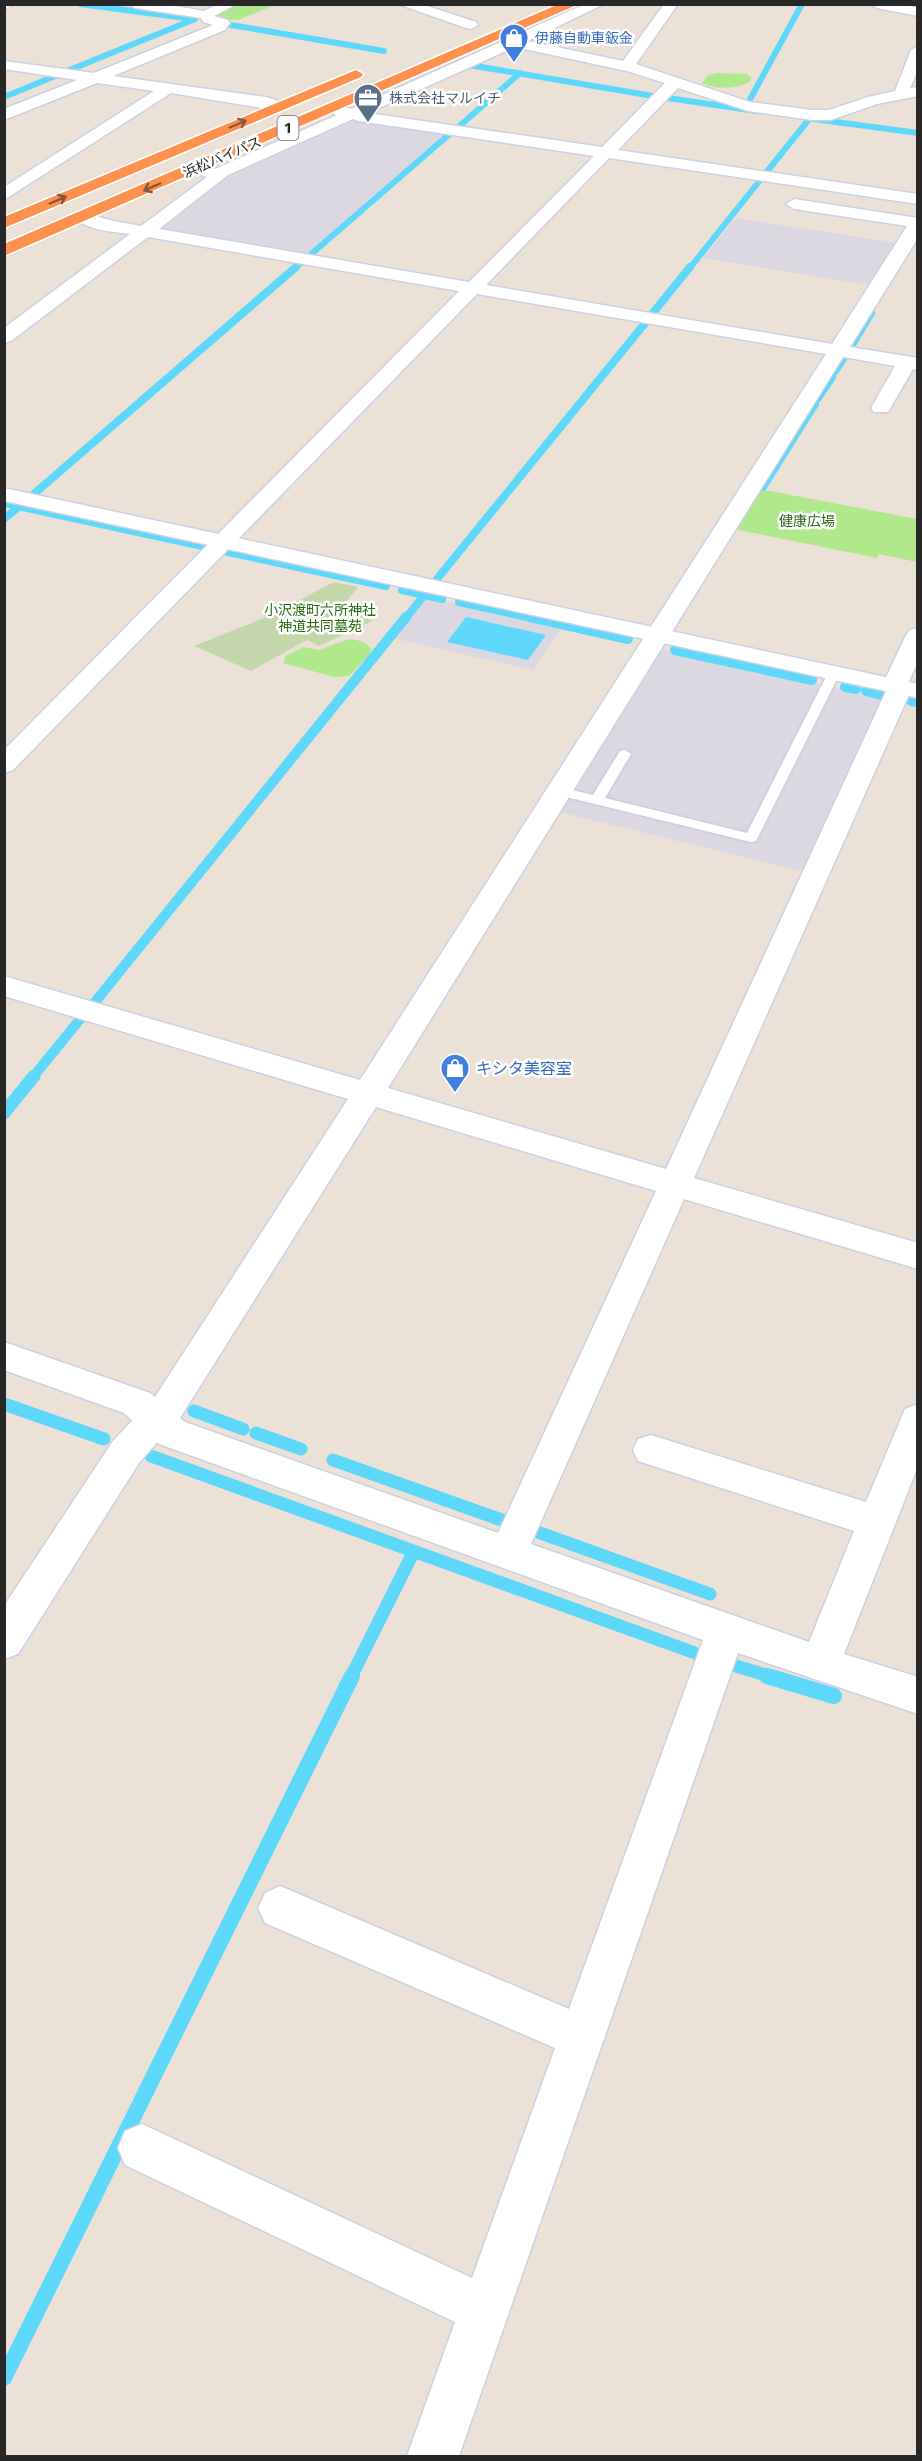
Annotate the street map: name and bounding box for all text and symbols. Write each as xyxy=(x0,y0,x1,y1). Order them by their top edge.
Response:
shop icon: 伊藤自動車鈑金 xyxy=(498,22,530,64)
place label: 伊藤自動車鈑金 xyxy=(535,28,633,47)
office icon: 株式会社マルイチ xyxy=(352,82,384,124)
place label: 株式会社マルイチ xyxy=(389,88,501,107)
road number: 1 xyxy=(278,116,298,140)
one-way arrow xyxy=(228,118,247,129)
street label: 浜松バイパス xyxy=(180,131,264,182)
one-way arrow xyxy=(144,182,162,193)
one-way arrow xyxy=(49,194,67,205)
park label: 健康広場 xyxy=(779,511,835,530)
park label: 小沢渡町六所神社 神道共同墓苑 xyxy=(264,600,376,635)
shop icon: キシタ美容室 xyxy=(439,1052,471,1094)
place label: キシタ美容室 xyxy=(476,1057,572,1079)

